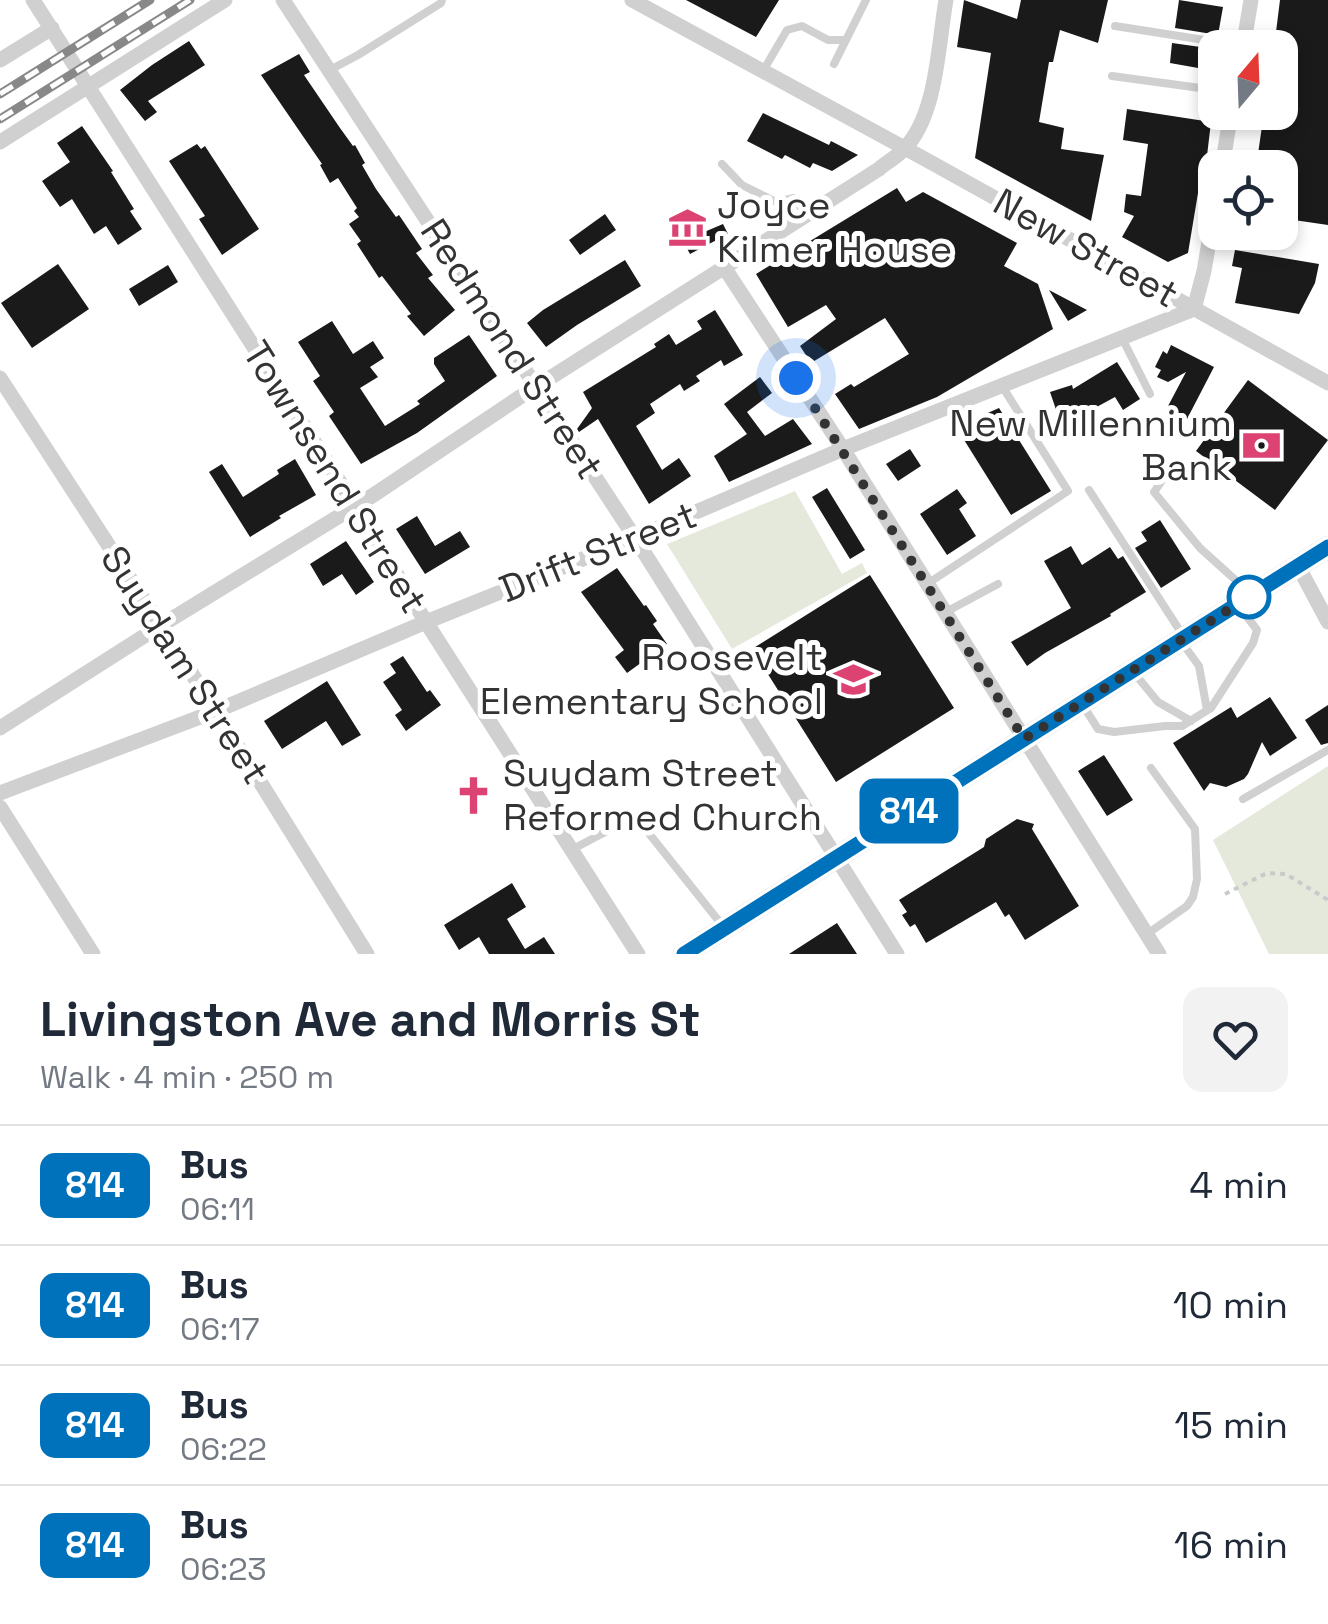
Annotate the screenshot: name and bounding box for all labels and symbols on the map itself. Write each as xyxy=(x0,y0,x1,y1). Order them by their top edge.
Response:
north arrow xyxy=(1198,30,1298,130)
street label: New Street xyxy=(985,178,1187,318)
place label: Joyce Kilmer House xyxy=(717,181,952,273)
museum icon: Joyce Kilmer House xyxy=(666,206,708,248)
street label: Redmond Street xyxy=(410,210,614,488)
street label: Townsend Street xyxy=(232,332,438,622)
your location xyxy=(771,353,821,403)
place label: New Millennium Bank xyxy=(949,399,1232,491)
bank icon: New Millennium Bank xyxy=(1241,424,1283,466)
street label: Drift Street xyxy=(492,491,704,613)
street label: Suydam Street xyxy=(90,537,280,793)
unlabelled marker xyxy=(1228,576,1270,618)
place label: Roosevelt Elementary School xyxy=(480,633,823,725)
school or university icon: Roosevelt Elementary School xyxy=(832,658,874,700)
place label: Suydam Street Reformed Church xyxy=(503,749,822,841)
church icon: Suydam Street Reformed Church xyxy=(452,774,494,816)
line badge: 814 xyxy=(852,778,966,844)

